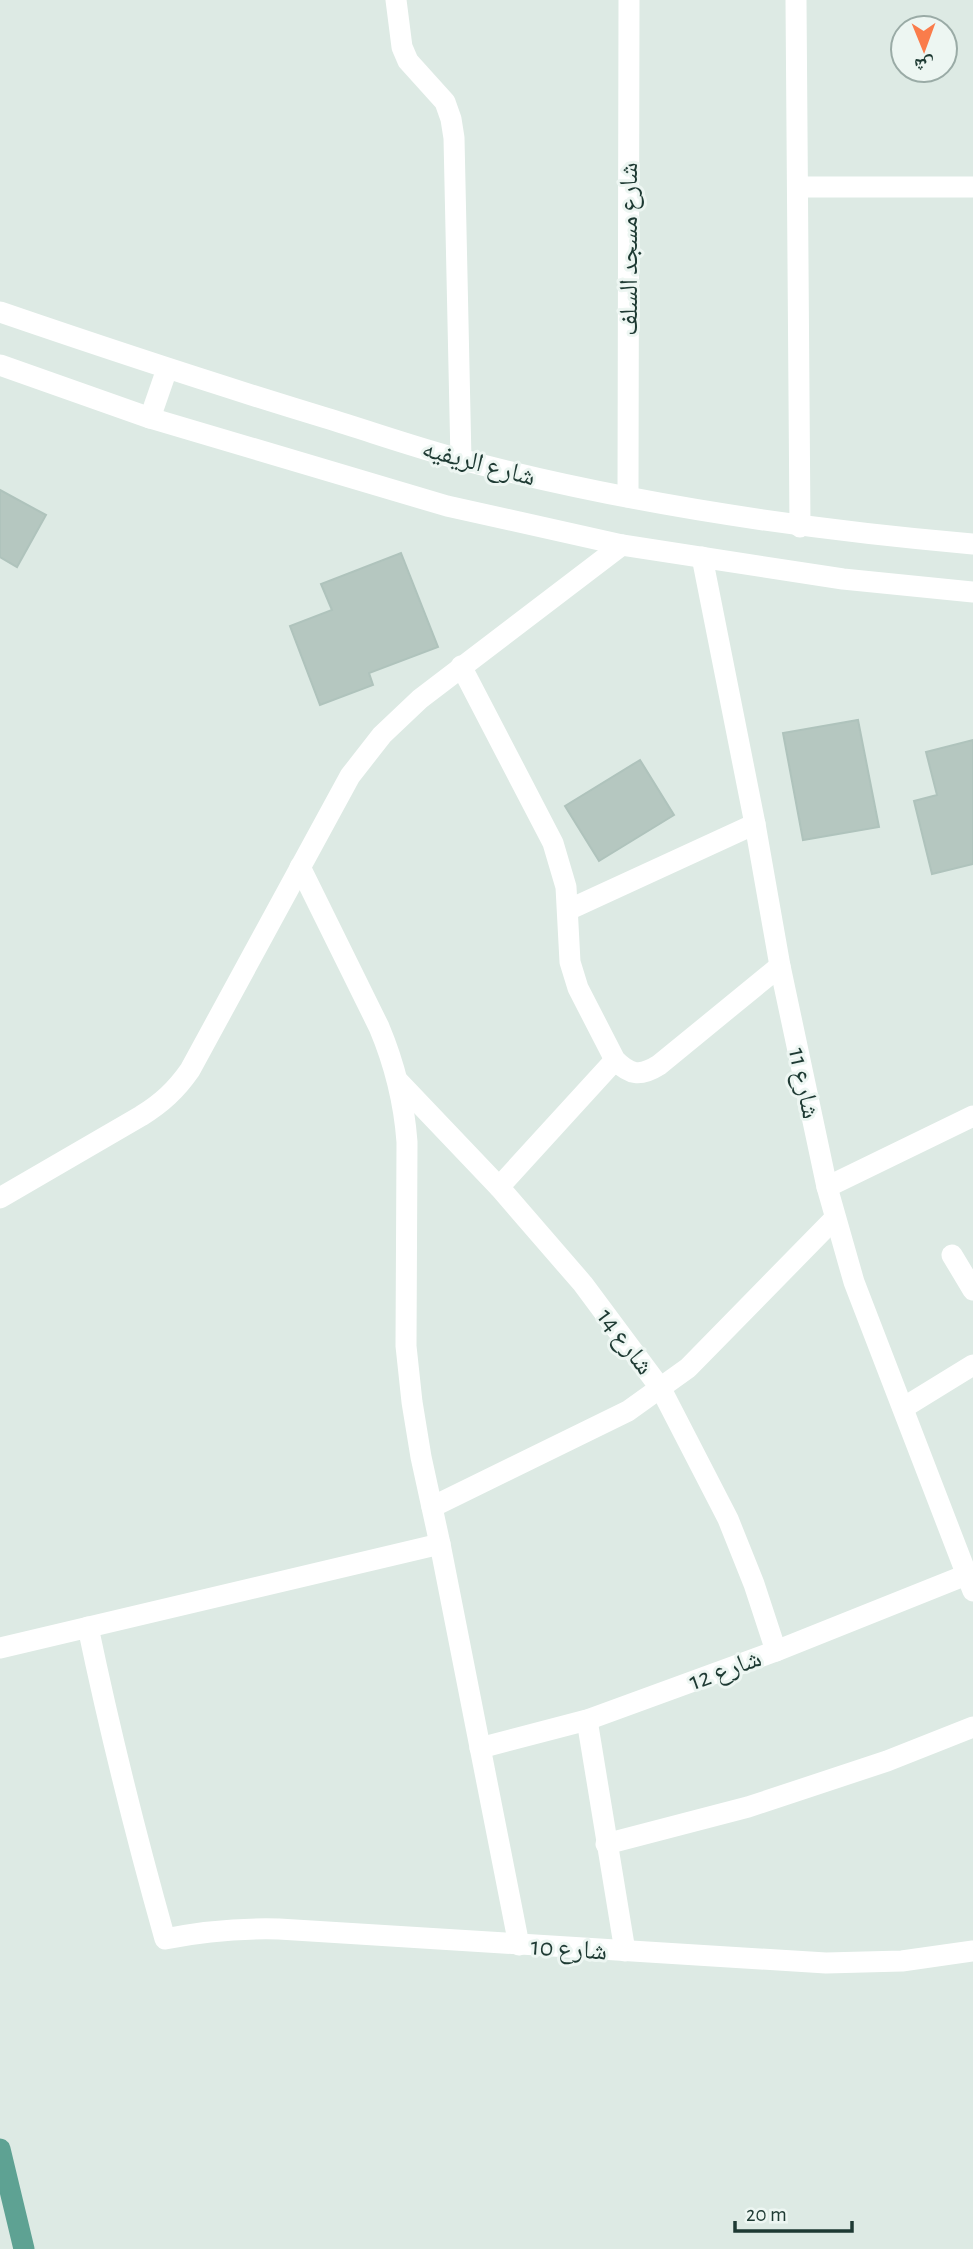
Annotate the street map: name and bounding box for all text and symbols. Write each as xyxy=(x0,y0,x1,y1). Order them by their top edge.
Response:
north arrow xyxy=(889,14,959,84)
text: ش xyxy=(914,54,935,74)
street label: شارع مسجد السلف xyxy=(616,162,644,336)
street label: شارع الريفيه xyxy=(419,435,538,492)
street label: شارع 11 xyxy=(782,1045,824,1121)
street label: شارع 14 xyxy=(591,1304,658,1381)
street label: شارع 12 xyxy=(686,1645,765,1697)
street label: شارع 10 xyxy=(530,1933,608,1967)
scale bar xyxy=(735,2190,852,2234)
text: 20 m xyxy=(746,2204,787,2225)

